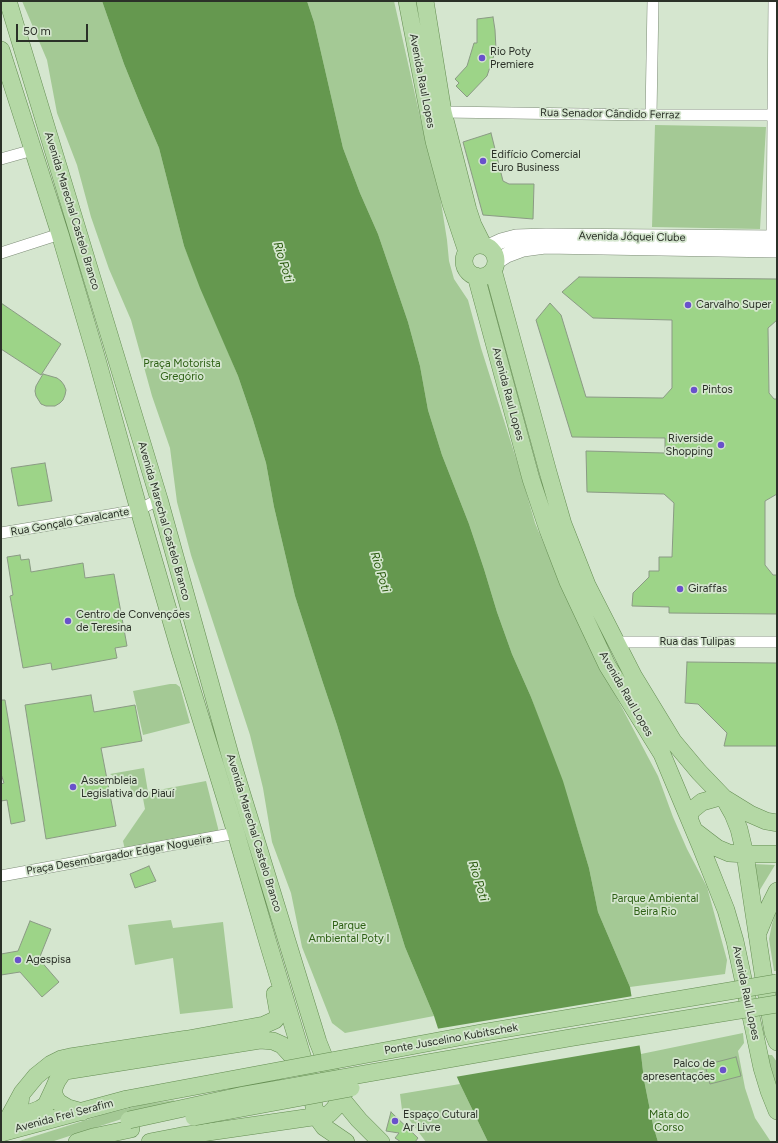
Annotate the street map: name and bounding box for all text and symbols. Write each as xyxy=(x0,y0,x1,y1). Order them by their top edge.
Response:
scale bar xyxy=(18,16,90,42)
text: 50 m xyxy=(23,24,51,38)
street label: Avenida Raul Lopes xyxy=(406,33,438,129)
place label: Rio Poty Premiere xyxy=(490,45,534,71)
marker: Rio Poty Premiere xyxy=(477,53,487,63)
street label: Rua Senador Cândido Ferraz xyxy=(540,106,680,122)
street label: Avenida Marechal Castelo Branco xyxy=(42,130,102,292)
place label: Edifício Comercial Euro Business xyxy=(491,148,581,174)
marker: Edifício Comercial Euro Business xyxy=(478,156,488,166)
street label: Avenida Jóquei Clube xyxy=(578,229,686,245)
water label: Rio Poti xyxy=(270,240,296,284)
place label: Carvalho Super xyxy=(696,298,771,312)
marker: Carvalho Super xyxy=(683,300,693,310)
street label: Avenida Raul Lopes xyxy=(489,346,527,442)
park label: Praça Motorista Gregório xyxy=(143,357,221,383)
place label: Pintos xyxy=(702,383,733,397)
marker: Pintos xyxy=(689,385,699,395)
place label: Riverside Shopping xyxy=(666,432,713,458)
street label: Avenida Marechal Castelo Branco xyxy=(135,440,193,602)
marker: Riverside Shopping xyxy=(716,440,726,450)
street label: Rua Gonçalo Cavalcante xyxy=(10,505,130,539)
water label: Rio Poti xyxy=(367,550,393,594)
place label: Giraffas xyxy=(688,582,727,596)
marker: Giraffas xyxy=(675,584,685,594)
place label: Centro de Convenções de Teresina xyxy=(76,608,190,634)
marker: Centro de Convenções de Teresina xyxy=(63,616,73,626)
street label: Rua das Tulipas xyxy=(659,635,735,649)
street label: Avenida Raul Lopes xyxy=(596,649,656,739)
street label: Avenida Marechal Castelo Branco xyxy=(224,752,284,914)
place label: Assembleia Legislativa do Piauí xyxy=(81,774,174,800)
marker: Assembleia Legislativa do Piauí xyxy=(68,782,78,792)
street label: Praça Desembargador Edgar Nogueira xyxy=(25,832,213,878)
water label: Rio Poti xyxy=(465,859,491,903)
park label: Parque Ambiental Beira Rio xyxy=(612,892,698,918)
park label: Parque Ambiental Poty I xyxy=(308,919,390,945)
street label: Avenida Raul Lopes xyxy=(730,945,762,1041)
place label: Agespisa xyxy=(26,953,71,967)
marker: Agespisa xyxy=(13,955,23,965)
street label: Ponte Juscelino Kubitschek xyxy=(383,1021,519,1057)
place label: Palco de apresentações xyxy=(643,1057,715,1083)
marker: Palco de apresentações xyxy=(718,1065,728,1075)
street label: Avenida Frei Serafim xyxy=(13,1097,115,1135)
place label: Espaço Cutural Ar Livre xyxy=(403,1108,478,1134)
park label: Mata do Corso xyxy=(649,1108,689,1134)
marker: Espaço Cutural Ar Livre xyxy=(390,1116,400,1126)

